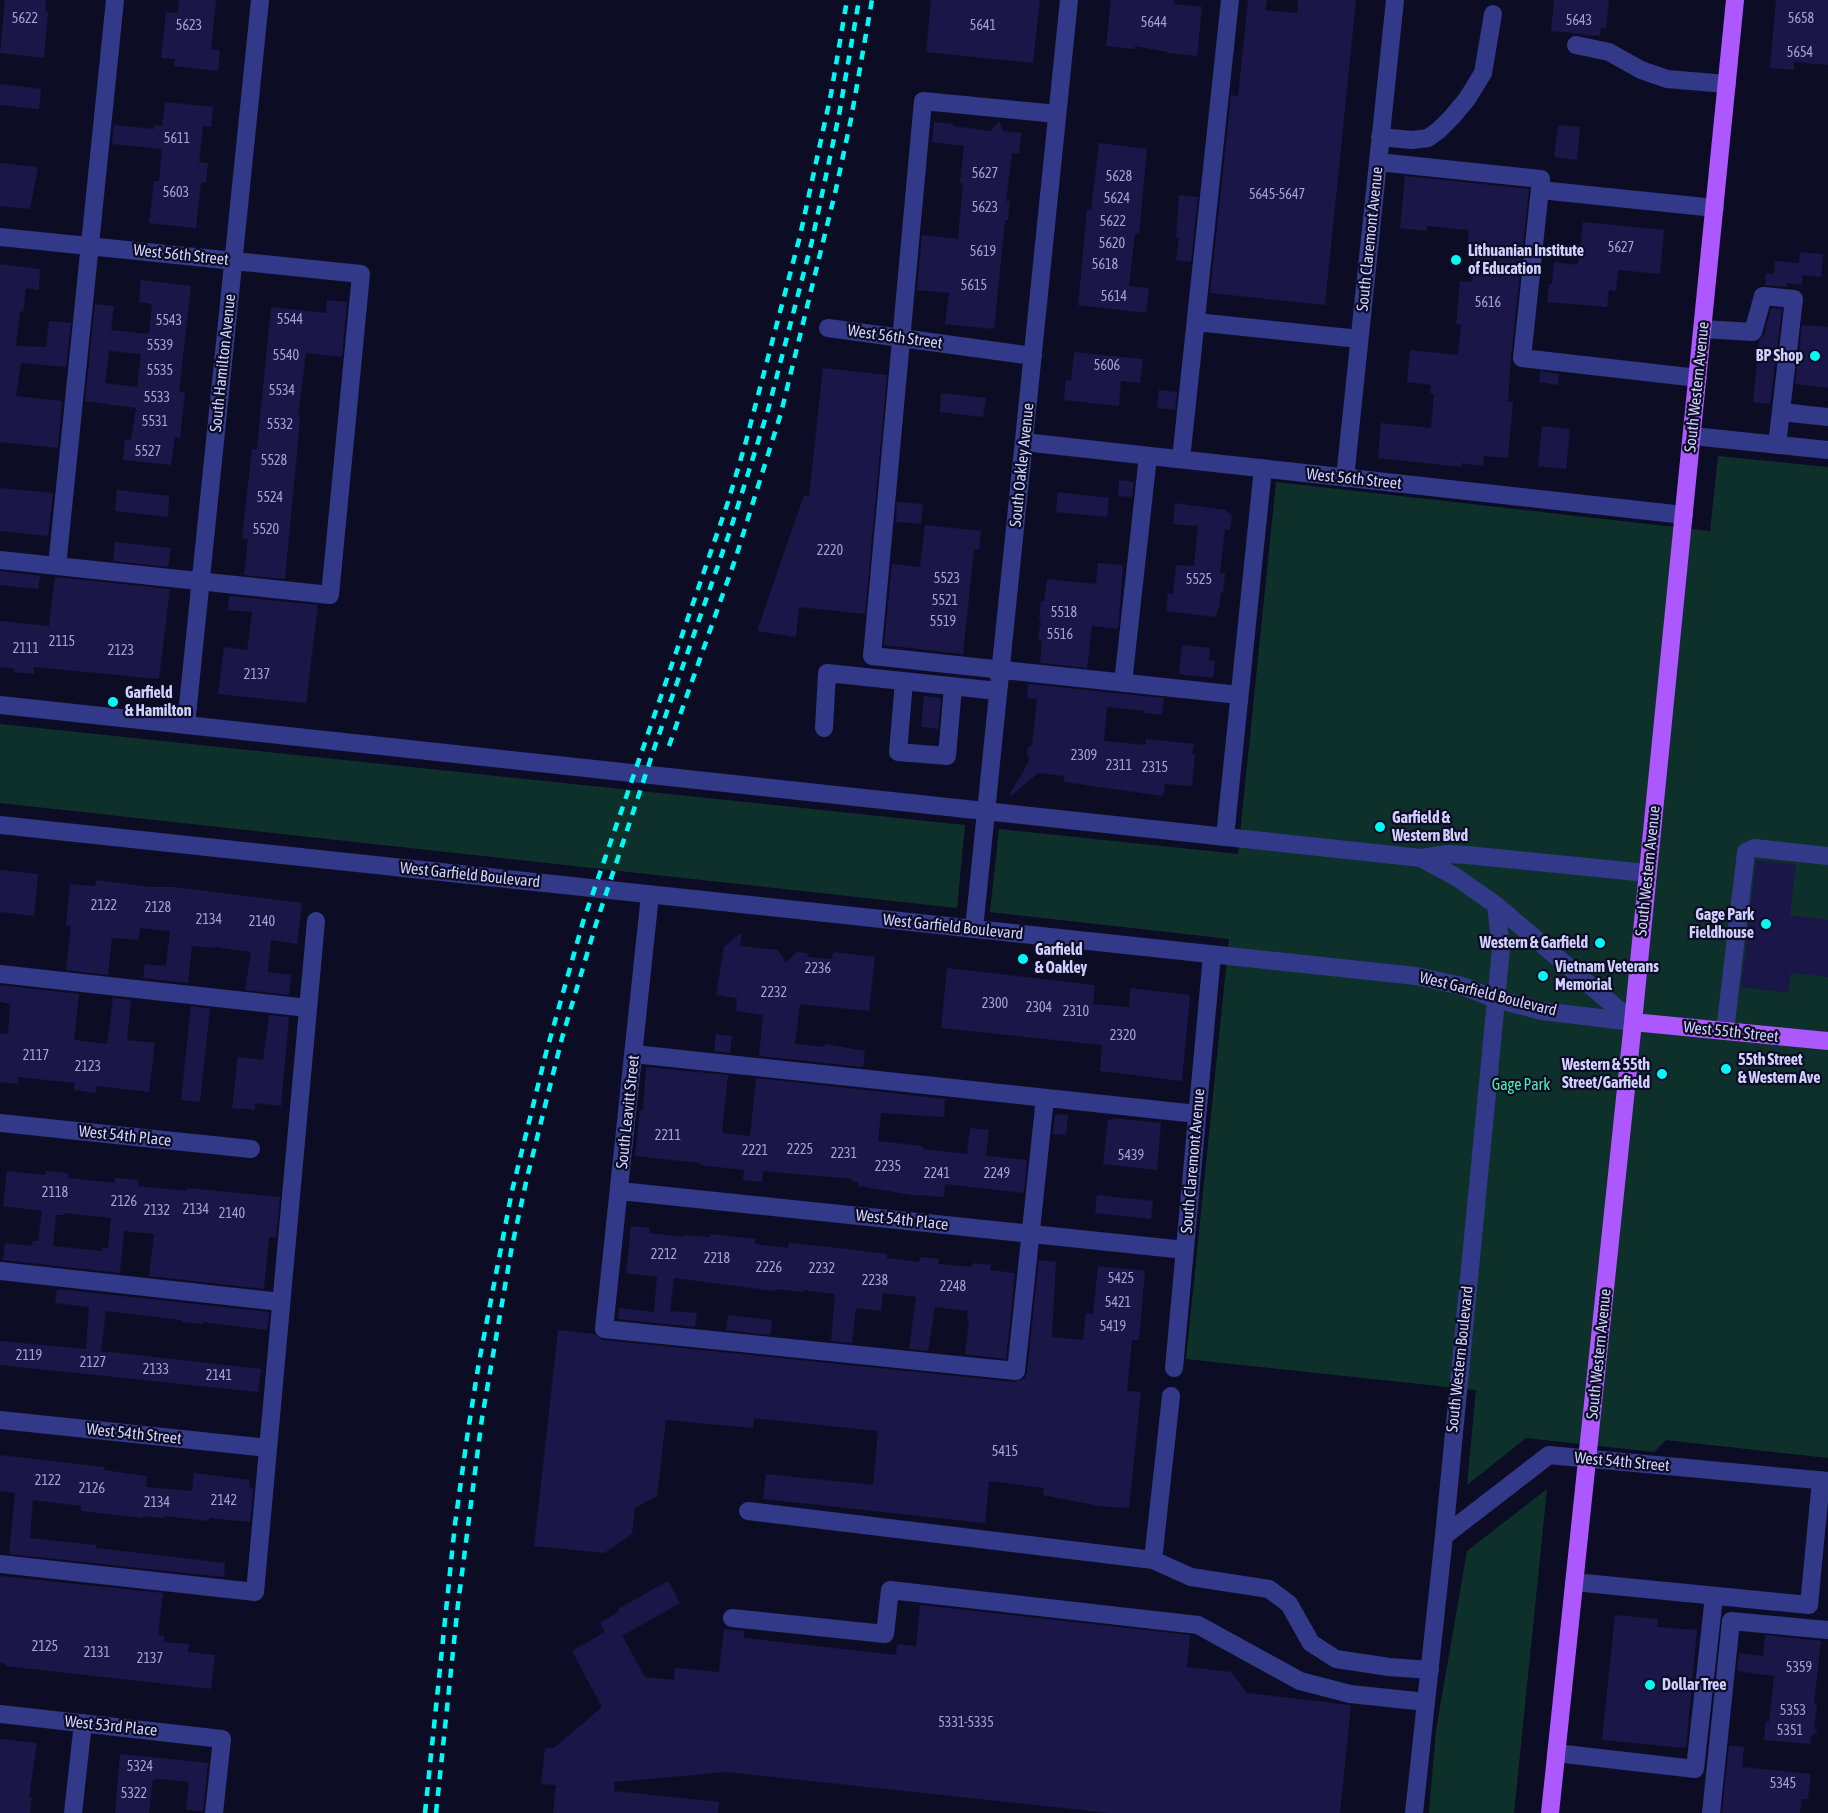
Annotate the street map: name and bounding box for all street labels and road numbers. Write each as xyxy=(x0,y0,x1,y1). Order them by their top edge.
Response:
street label: South Claremont Avenue xyxy=(1353,166,1387,312)
street label: West 56th Street xyxy=(132,240,230,270)
street label: South Hamilton Avenue xyxy=(206,293,240,433)
street label: West 56th Street xyxy=(846,321,944,353)
street label: South Western Avenue xyxy=(1681,321,1713,453)
street label: South Oakley Avenue xyxy=(1006,402,1038,528)
street label: West 56th Street xyxy=(1305,464,1403,494)
street label: South Western Avenue xyxy=(1632,805,1664,937)
street label: West Garfield Boulevard xyxy=(399,858,541,892)
street label: West Garfield Boulevard xyxy=(882,910,1024,944)
street label: West Garfield Boulevard xyxy=(1417,968,1559,1020)
street label: West 55th Street xyxy=(1682,1017,1780,1047)
street label: South Leavitt Street xyxy=(612,1054,644,1170)
street label: South Claremont Avenue xyxy=(1177,1088,1209,1234)
street label: West 54th Place xyxy=(78,1122,172,1150)
street label: West 54th Place xyxy=(855,1206,949,1234)
street label: South Western Boulevard xyxy=(1443,1285,1477,1433)
street label: South Western Avenue xyxy=(1583,1288,1615,1420)
street label: West 54th Street xyxy=(85,1419,183,1449)
street label: West 54th Street xyxy=(1574,1448,1670,1476)
street label: West 53rd Place xyxy=(64,1712,158,1740)

